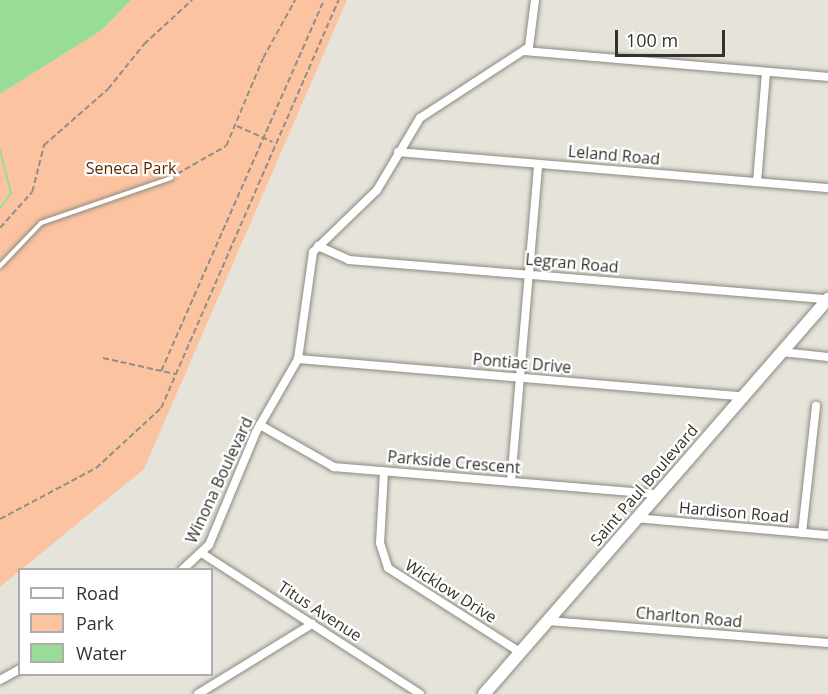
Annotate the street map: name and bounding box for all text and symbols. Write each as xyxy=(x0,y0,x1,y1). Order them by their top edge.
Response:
scale bar xyxy=(618,18,728,56)
text: 100 m xyxy=(626,28,678,52)
street label: Leland Road xyxy=(567,141,661,169)
park label: Seneca Park xyxy=(86,158,176,178)
street label: Legran Road xyxy=(525,249,619,277)
street label: Pontiac Drive xyxy=(472,349,572,377)
street label: Winona Boulevard xyxy=(181,414,257,546)
street label: Saint Paul Boulevard xyxy=(586,421,702,549)
street label: Parkside Crescent xyxy=(387,447,521,477)
street label: Hardison Road xyxy=(678,498,790,526)
street label: Wicklow Drive xyxy=(402,555,500,627)
legend xyxy=(18,568,213,676)
street label: Titus Avenue xyxy=(275,577,365,645)
text: Road xyxy=(76,581,119,605)
street label: Charlton Road xyxy=(635,603,743,631)
text: Park xyxy=(76,611,114,635)
text: Water xyxy=(76,641,127,665)

